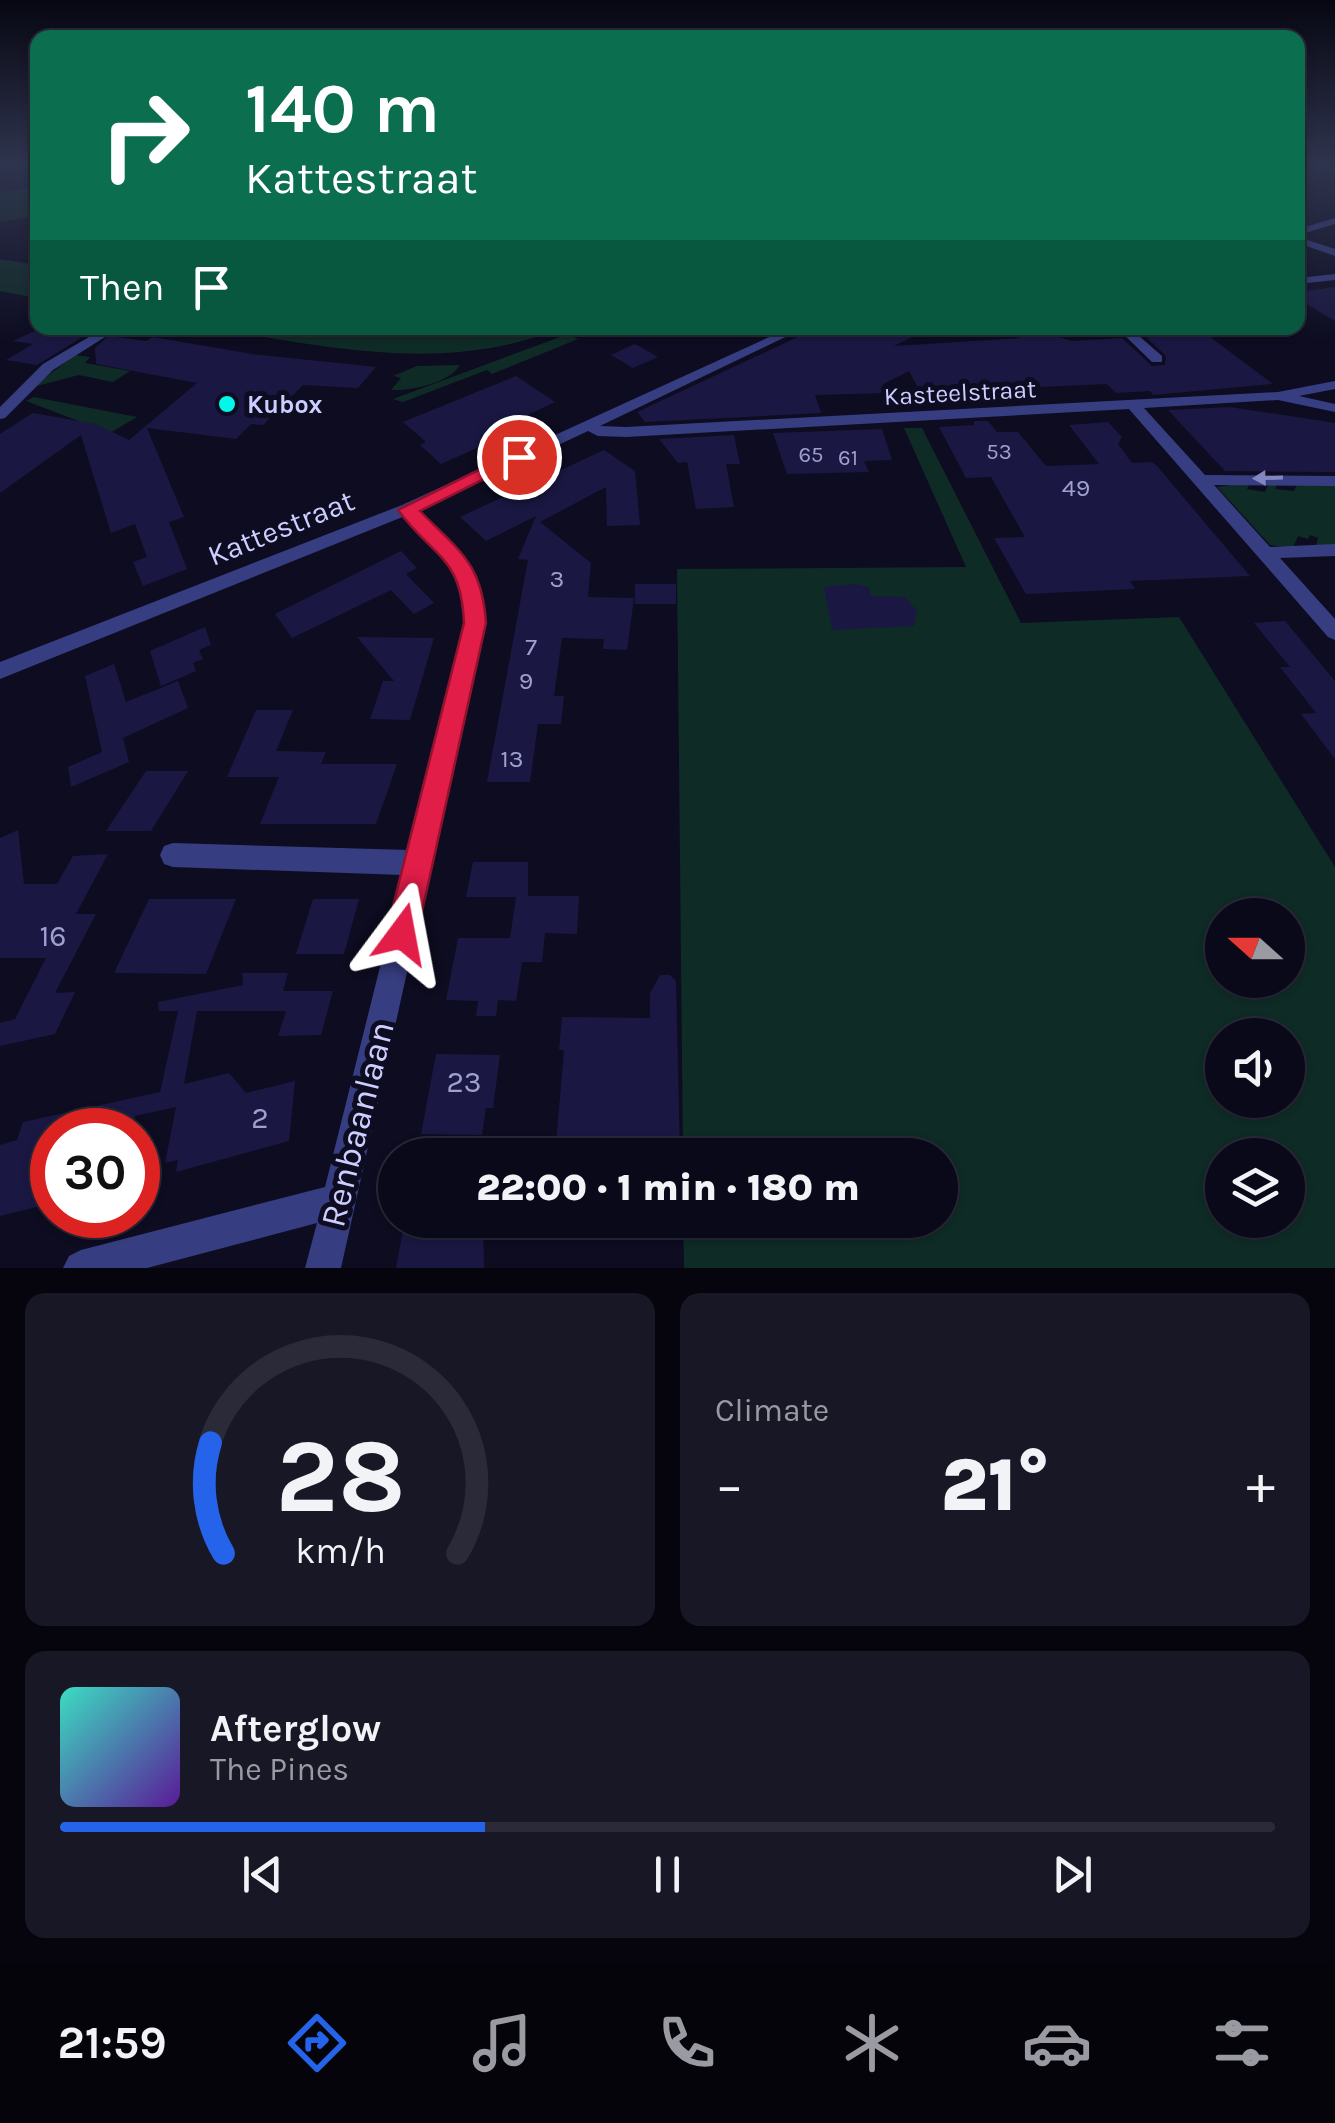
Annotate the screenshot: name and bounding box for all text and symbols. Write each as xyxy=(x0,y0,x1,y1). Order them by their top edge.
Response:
text: 140 m xyxy=(245,68,440,150)
icon: right xyxy=(80,70,210,200)
text: Kattestraat xyxy=(245,152,477,204)
icon: arrive xyxy=(184,260,239,315)
text: Then xyxy=(80,265,164,310)
street label: Kasteelstraat xyxy=(883,374,1037,411)
place label: Kubox xyxy=(247,390,323,419)
marker: Kubox xyxy=(216,393,238,415)
pin xyxy=(477,415,562,500)
icon: arrive xyxy=(492,430,547,485)
house number: 53 xyxy=(986,439,1012,465)
house number: 65 xyxy=(798,442,824,468)
house number: 61 xyxy=(838,445,858,471)
one-way arrow xyxy=(1251,471,1283,487)
house number: 49 xyxy=(1062,473,1090,502)
street label: Kattestraat xyxy=(202,482,360,574)
house number: 3 xyxy=(550,564,564,593)
house number: 7 xyxy=(525,632,537,661)
house number: 9 xyxy=(519,666,533,695)
house number: 13 xyxy=(500,744,524,773)
position arrow xyxy=(350,882,454,986)
north arrow xyxy=(1205,898,1305,998)
map controls xyxy=(1205,898,1305,1238)
house number: 16 xyxy=(39,918,67,954)
street label: Renbaanlaan xyxy=(312,1017,403,1231)
button: sound xyxy=(1205,1018,1305,1118)
house number: 23 xyxy=(446,1064,482,1100)
house number: 2 xyxy=(251,1100,269,1136)
speed limit sign: 30 xyxy=(30,1108,160,1238)
button: layers xyxy=(1205,1138,1305,1238)
text: 22:00 · 1 min · 180 m xyxy=(476,1165,860,1210)
text: Climate xyxy=(715,1392,829,1429)
text: 28 xyxy=(275,1416,405,1537)
text: 21° xyxy=(940,1441,1050,1529)
text: − xyxy=(715,1453,744,1517)
text: + xyxy=(1246,1453,1275,1517)
text: km/h xyxy=(295,1530,385,1572)
text: Afterglow xyxy=(210,1706,381,1751)
text: The Pines xyxy=(210,1751,349,1788)
icon: previous xyxy=(235,1847,290,1902)
icon: pause xyxy=(640,1847,695,1902)
icon: next xyxy=(1045,1847,1100,1902)
icon: directions xyxy=(282,2008,352,2078)
icon: music xyxy=(467,2008,537,2078)
icon: phone xyxy=(652,2008,722,2078)
icon: climate xyxy=(837,2008,907,2078)
icon: car xyxy=(1022,2008,1092,2078)
icon: filters xyxy=(1207,2008,1277,2078)
text: 21:59 xyxy=(58,2017,167,2069)

